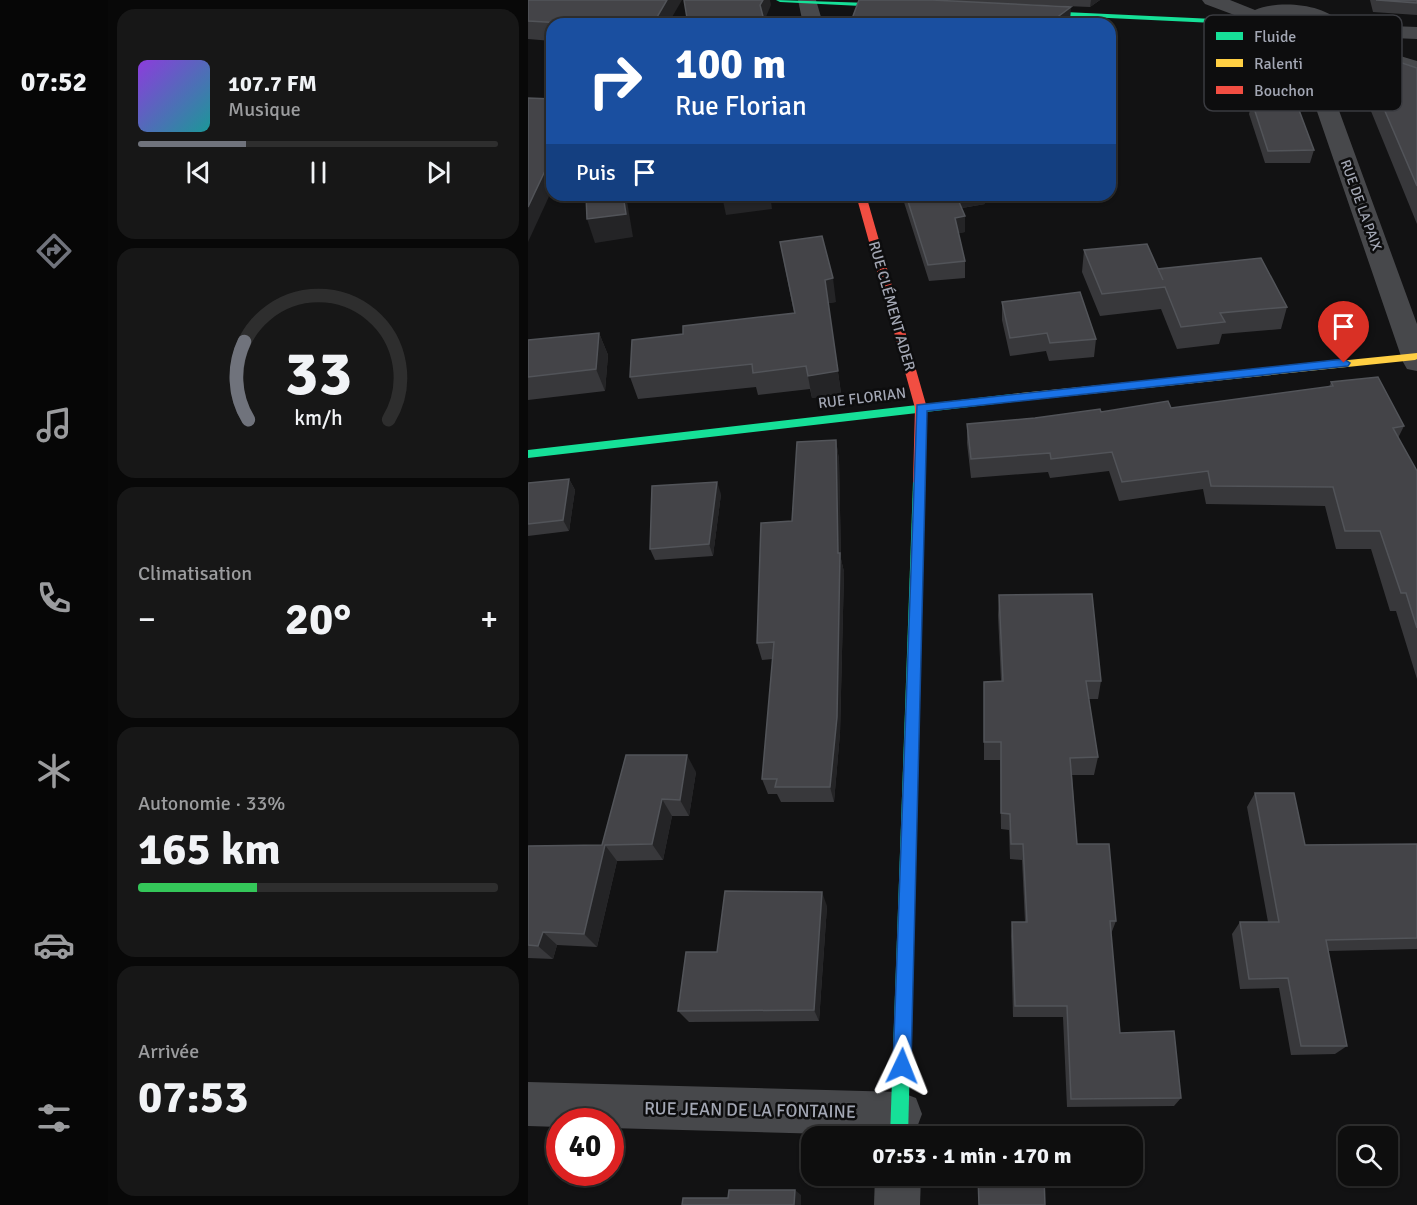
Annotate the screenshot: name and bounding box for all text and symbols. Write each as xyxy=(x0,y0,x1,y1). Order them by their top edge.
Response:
legend xyxy=(1204,15,1402,111)
text: Fluide xyxy=(1254,27,1296,47)
text: 100 m xyxy=(675,39,786,90)
icon: right xyxy=(576,42,654,120)
text: Ralenti xyxy=(1254,54,1303,74)
text: 07:52 xyxy=(21,66,87,99)
text: 107.7 FM xyxy=(228,70,317,97)
text: Bouchon xyxy=(1254,81,1314,101)
text: Rue Florian xyxy=(675,90,807,123)
text: Musique xyxy=(228,97,301,122)
icon: previous xyxy=(182,156,215,189)
icon: pause xyxy=(302,156,335,189)
icon: next xyxy=(422,156,455,189)
icon: arrive xyxy=(628,156,661,189)
street label: RUE DE LA PAIX xyxy=(1337,157,1385,253)
text: Puis xyxy=(576,159,616,186)
icon: directions xyxy=(33,230,75,272)
street label: RUE CLÉMENT ADER xyxy=(865,239,920,373)
pin xyxy=(1318,301,1369,363)
icon: arrive xyxy=(1327,310,1360,343)
text: 33 xyxy=(284,335,352,412)
street label: RUE FLORIAN xyxy=(817,384,907,412)
icon: music xyxy=(33,404,75,446)
text: km/h xyxy=(294,406,342,432)
text: Climatisation xyxy=(138,561,252,586)
icon: phone xyxy=(33,577,75,619)
text: 20° xyxy=(285,592,351,647)
text: − xyxy=(138,599,156,640)
text: + xyxy=(480,599,498,640)
icon: climate xyxy=(33,750,75,792)
text: Autonomie · 33% xyxy=(138,791,285,816)
text: 165 km xyxy=(138,822,281,877)
icon: car xyxy=(33,924,75,966)
position arrow xyxy=(870,1034,934,1098)
text: Arrivée xyxy=(138,1039,199,1064)
text: 07:53 xyxy=(138,1070,248,1125)
icon: filters xyxy=(33,1097,75,1139)
street label: RUE JEAN DE LA FONTAINE xyxy=(644,1097,856,1123)
speed limit sign: 40 xyxy=(546,1108,624,1186)
map controls xyxy=(1338,1126,1398,1186)
button: search xyxy=(1338,1126,1398,1186)
text: 07:53 · 1 min · 170 m xyxy=(872,1142,1072,1169)

